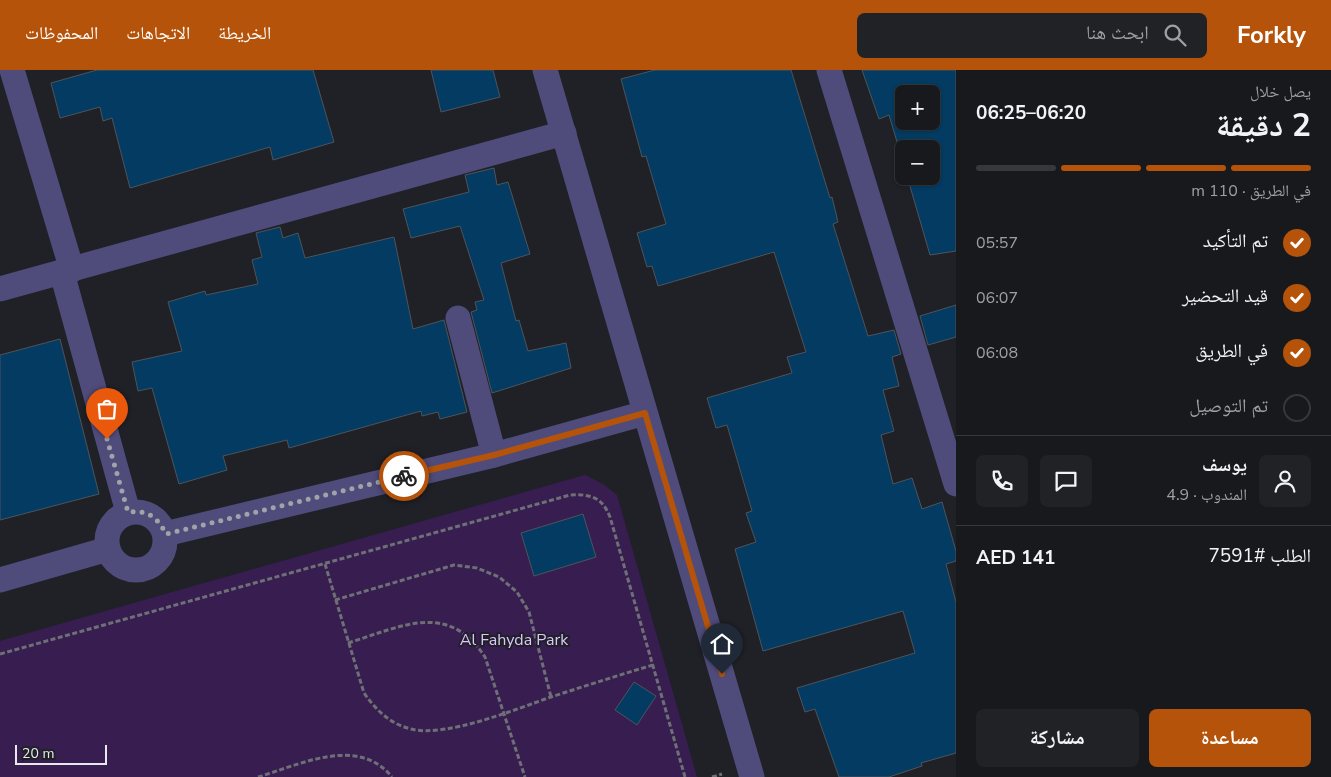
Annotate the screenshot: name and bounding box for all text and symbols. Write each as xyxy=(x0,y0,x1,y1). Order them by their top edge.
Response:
search box xyxy=(857,13,1207,58)
text: Forkly xyxy=(1237,19,1306,51)
text: ابحث هنا xyxy=(1086,20,1149,46)
text: المحفوظات xyxy=(25,21,98,45)
text: الاتجاهات xyxy=(126,21,190,45)
text: الخريطة xyxy=(218,21,271,45)
icon: search xyxy=(1161,21,1189,49)
text: يصل خلال xyxy=(1250,81,1311,103)
map controls xyxy=(895,85,940,185)
button: + xyxy=(895,85,940,130)
text: 06:20–06:25 xyxy=(976,100,1086,126)
text: 2 دقيقة xyxy=(1216,104,1311,147)
button: − xyxy=(895,140,940,185)
text: في الطريق · 110 m xyxy=(1191,180,1311,202)
text: تم التأكيد xyxy=(1203,228,1268,254)
icon: check xyxy=(1283,229,1311,257)
text: 05:57 xyxy=(976,232,1018,254)
text: قيد التحضير xyxy=(1182,283,1268,309)
icon: check xyxy=(1283,284,1311,312)
text: 06:07 xyxy=(976,287,1018,309)
text: في الطريق xyxy=(1195,338,1268,364)
icon: check xyxy=(1283,339,1311,367)
text: 06:08 xyxy=(976,342,1018,364)
pin xyxy=(86,388,128,439)
text: تم التوصيل xyxy=(1189,393,1268,419)
icon: bag xyxy=(93,395,121,423)
courier xyxy=(379,451,429,501)
text: يوسف xyxy=(1202,452,1247,478)
button: phone xyxy=(976,455,1028,507)
button: chat xyxy=(1040,455,1092,507)
button: person xyxy=(1259,455,1311,507)
icon: bike xyxy=(390,462,418,490)
text: المندوب · 4.9 xyxy=(1166,484,1247,506)
text: الطلب #7591 xyxy=(1208,543,1311,569)
text: AED 141 xyxy=(976,545,1055,571)
pin xyxy=(701,623,743,674)
park label: Al Fahyda Park xyxy=(460,629,569,651)
icon: home xyxy=(708,630,736,658)
button: مشاركة xyxy=(976,709,1139,767)
button: مساعدة xyxy=(1149,709,1311,767)
scale bar xyxy=(15,742,108,765)
text: 20 m xyxy=(22,744,54,763)

